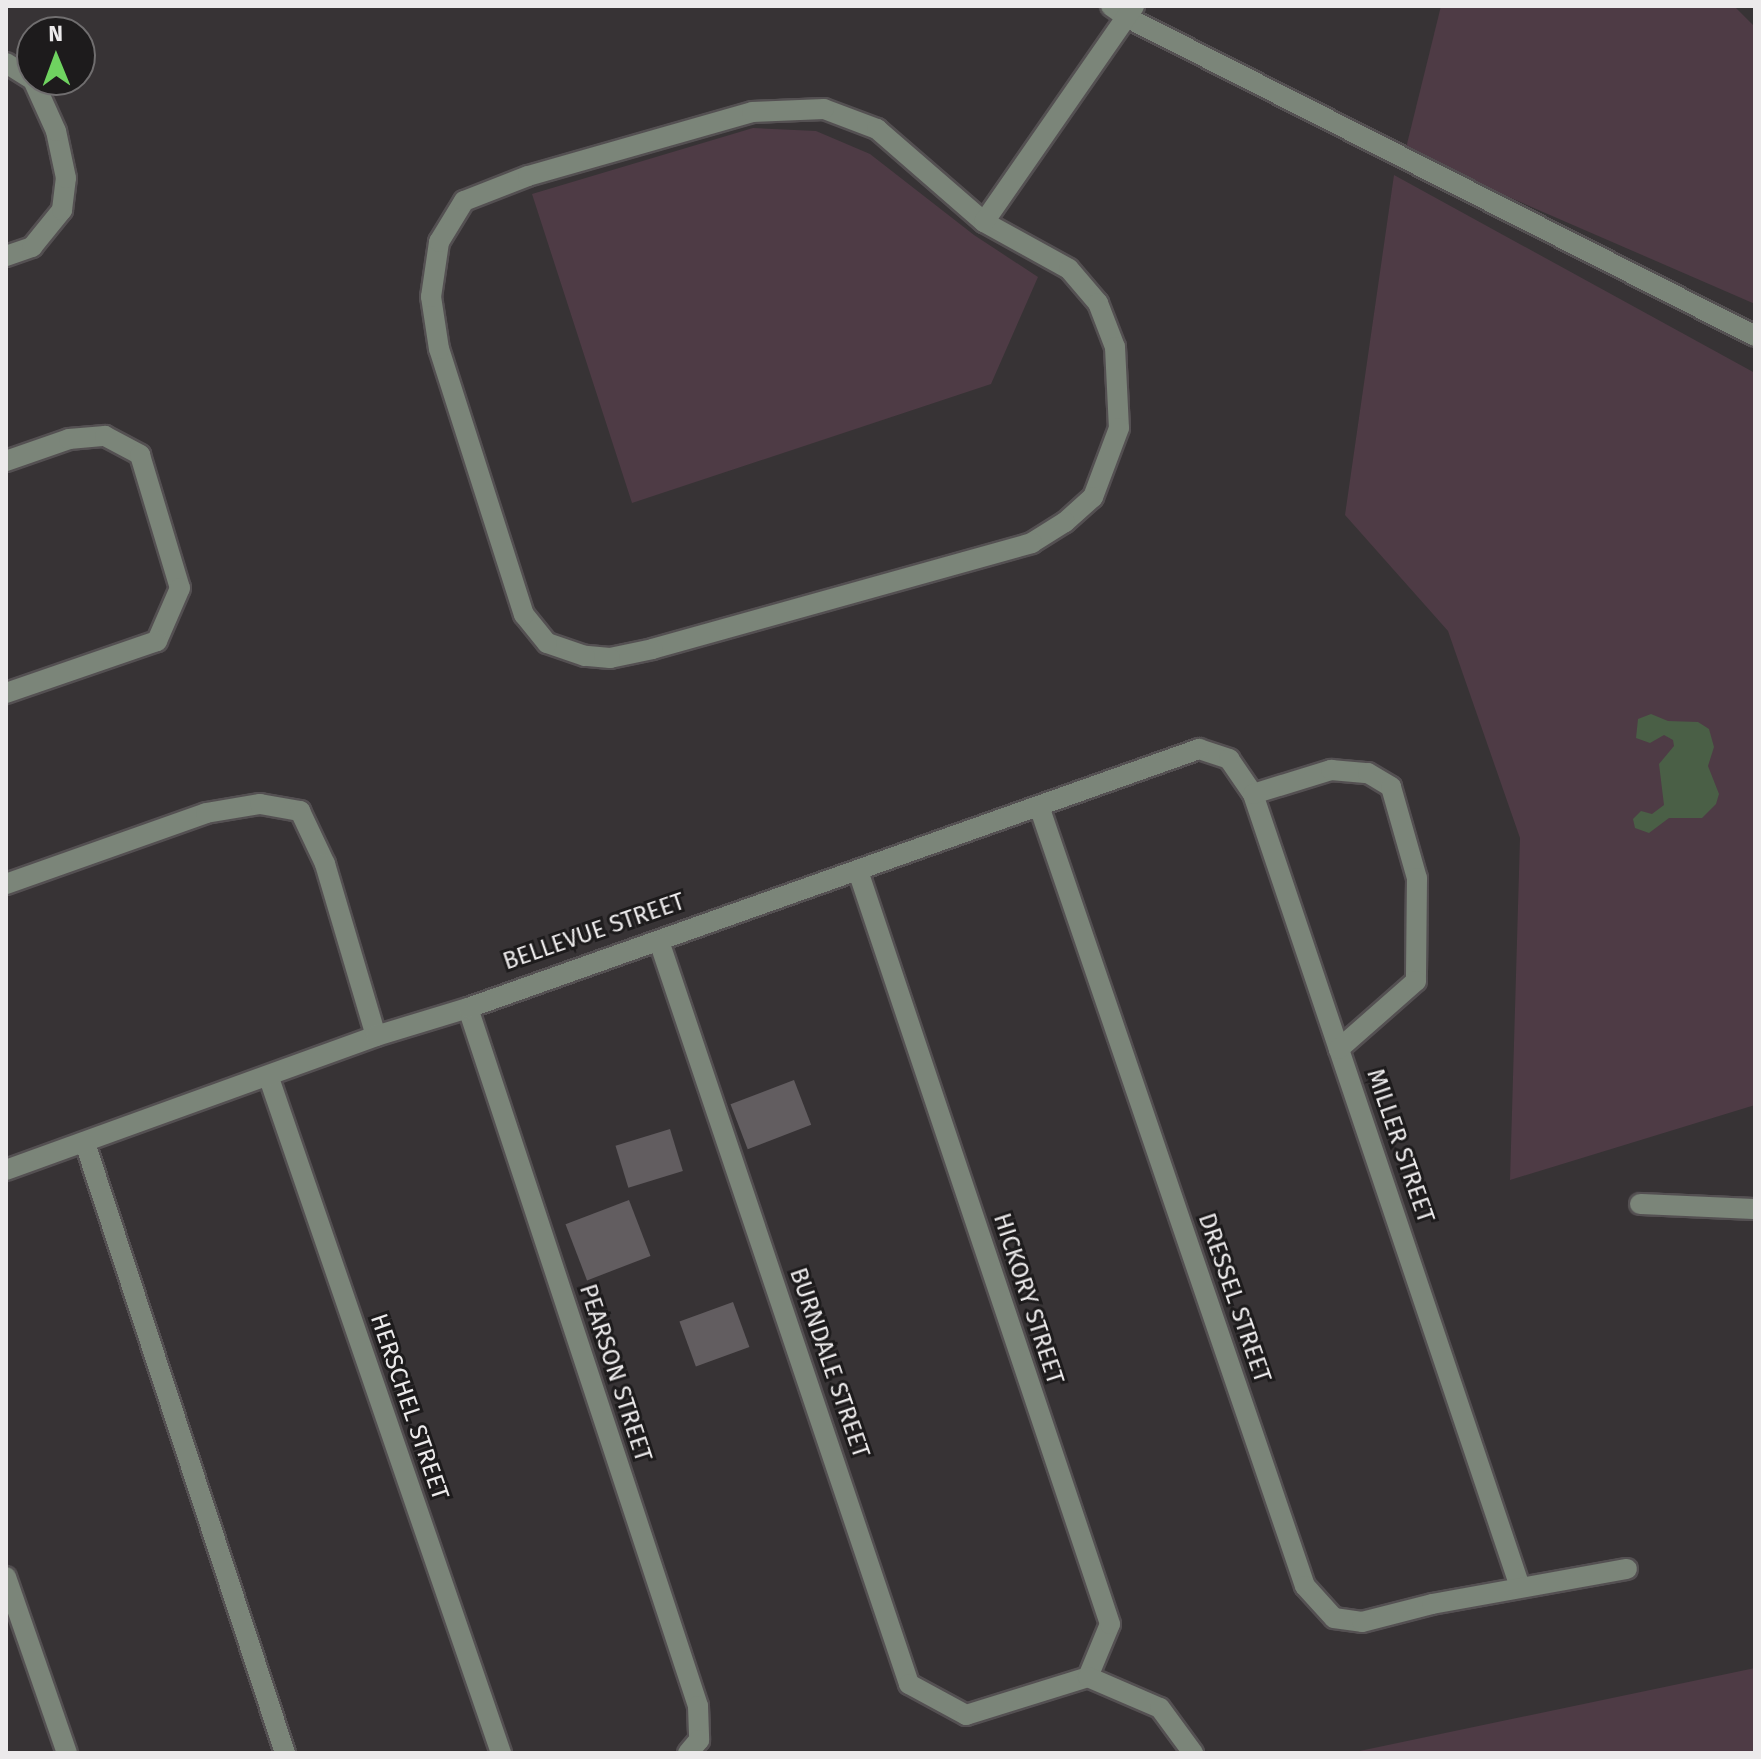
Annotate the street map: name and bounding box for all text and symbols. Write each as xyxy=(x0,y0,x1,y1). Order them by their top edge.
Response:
north arrow xyxy=(16,16,96,96)
text: N xyxy=(48,20,63,47)
street label: BELLEVUE STREET xyxy=(499,887,689,977)
street label: MILLER STREET xyxy=(1360,1065,1440,1227)
street label: HICKORY STREET xyxy=(987,1210,1069,1388)
street label: DRESSEL STREET xyxy=(1192,1210,1276,1386)
street label: BURNDALE STREET xyxy=(783,1264,875,1462)
street label: PEARSON STREET xyxy=(573,1281,657,1465)
street label: HERSCHEL STREET xyxy=(364,1310,454,1504)

